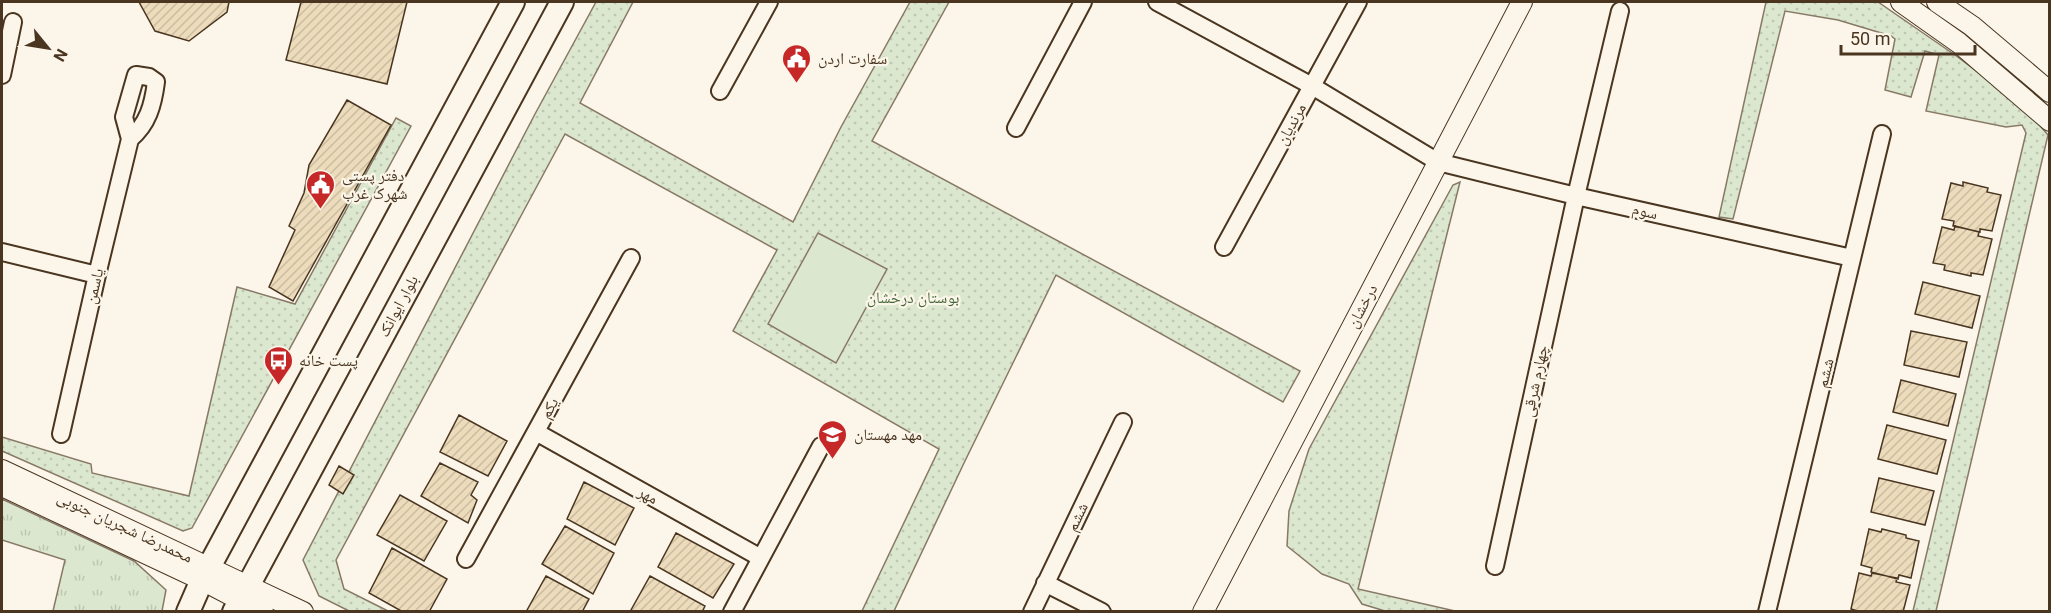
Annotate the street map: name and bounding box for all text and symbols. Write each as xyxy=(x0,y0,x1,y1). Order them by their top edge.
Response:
north arrow xyxy=(18,18,78,78)
scale bar xyxy=(1841,18,1974,56)
text: 50 m xyxy=(1850,28,1890,49)
public building icon: سفارت اردن xyxy=(781,42,813,84)
text: N xyxy=(50,46,72,65)
place label: سفارت اردن xyxy=(818,49,887,69)
street label: مرنديان xyxy=(1272,100,1311,149)
place label: دفتر پستی شهرک غرب xyxy=(342,166,408,203)
public building icon: دفتر پستی شهرک غرب xyxy=(305,168,337,210)
street label: سوم xyxy=(1630,199,1660,224)
street label: یاسمن xyxy=(81,266,108,306)
street label: بلوار ایوانک xyxy=(374,272,422,340)
street label: درخشان xyxy=(1343,281,1382,332)
park label: بوستان درخشان xyxy=(867,288,959,308)
street label: چهارم شرقی xyxy=(1518,343,1553,419)
bus stop icon: پست خانه xyxy=(262,344,294,386)
place label: پست خانه xyxy=(299,351,358,370)
street label: ششم xyxy=(1812,356,1839,390)
street label: یکم xyxy=(536,394,563,422)
school or university icon: مهد مهستان xyxy=(817,418,849,460)
place label: مهد مهستان xyxy=(854,425,922,445)
street label: مهر xyxy=(634,481,661,508)
street label: محمدرضا شجریان جنوبی xyxy=(54,487,196,568)
street label: ششم xyxy=(1062,500,1093,535)

